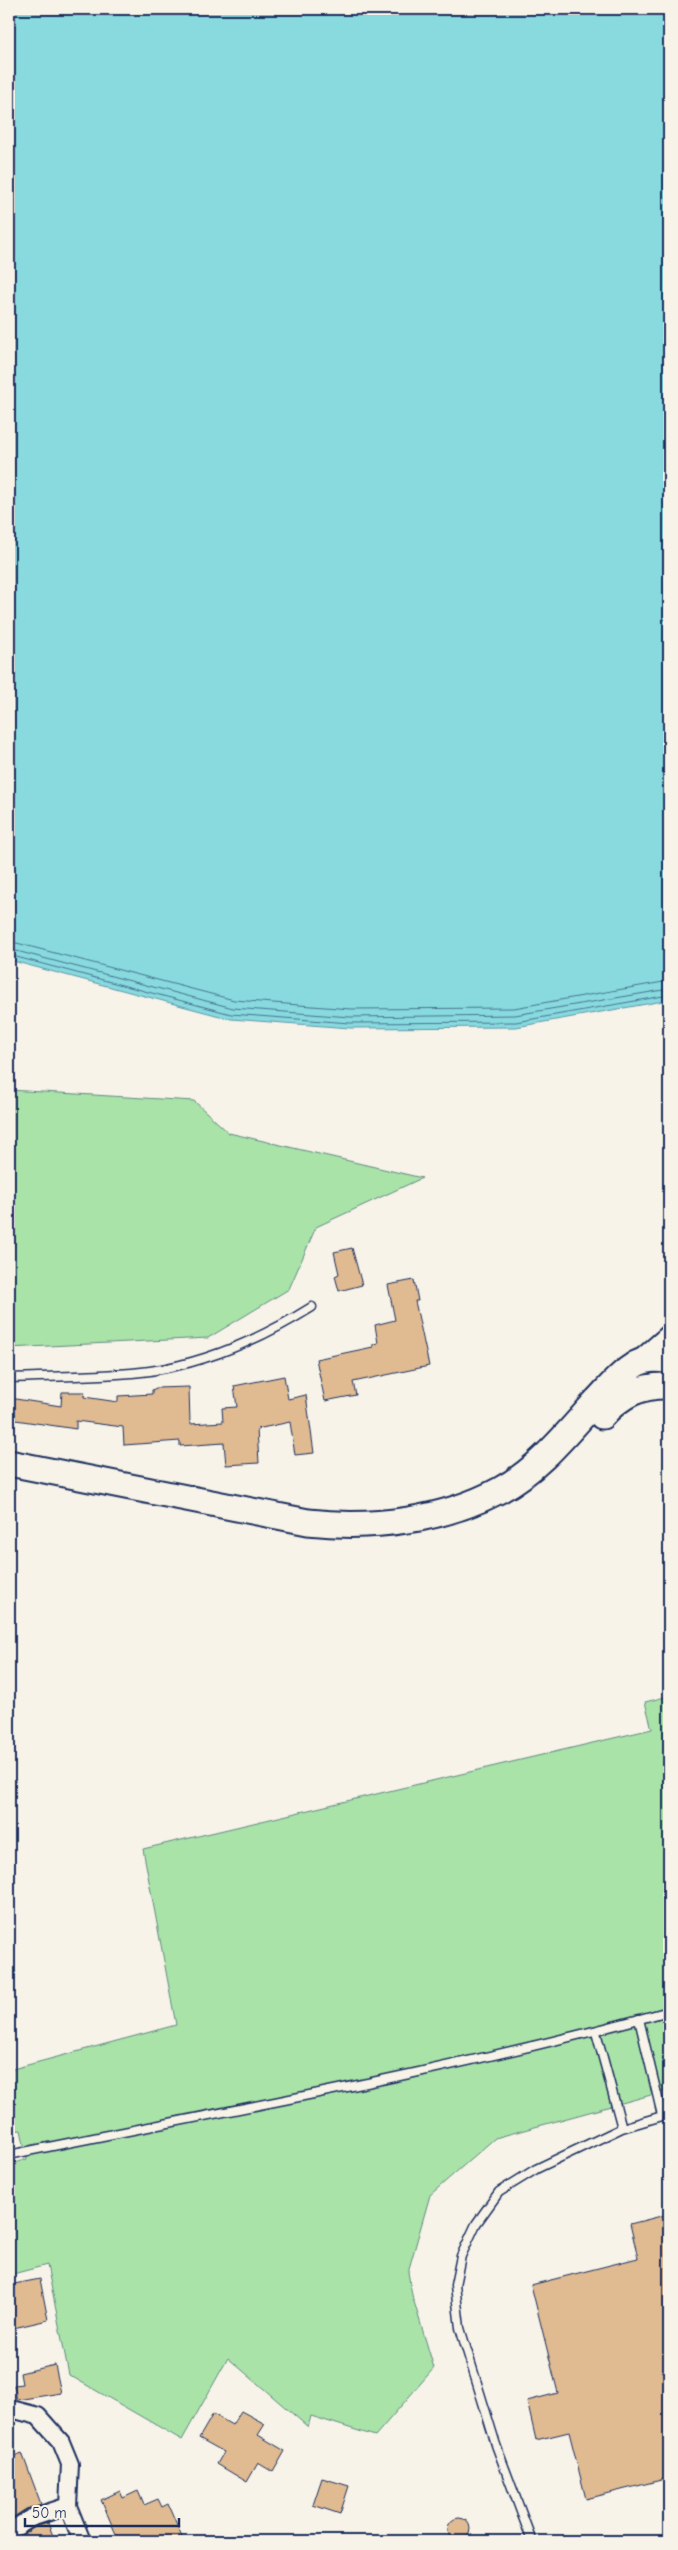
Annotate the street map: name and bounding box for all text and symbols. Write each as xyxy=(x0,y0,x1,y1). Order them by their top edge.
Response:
scale bar xyxy=(25,2495,179,2527)
text: 50 m xyxy=(32,2504,67,2522)

